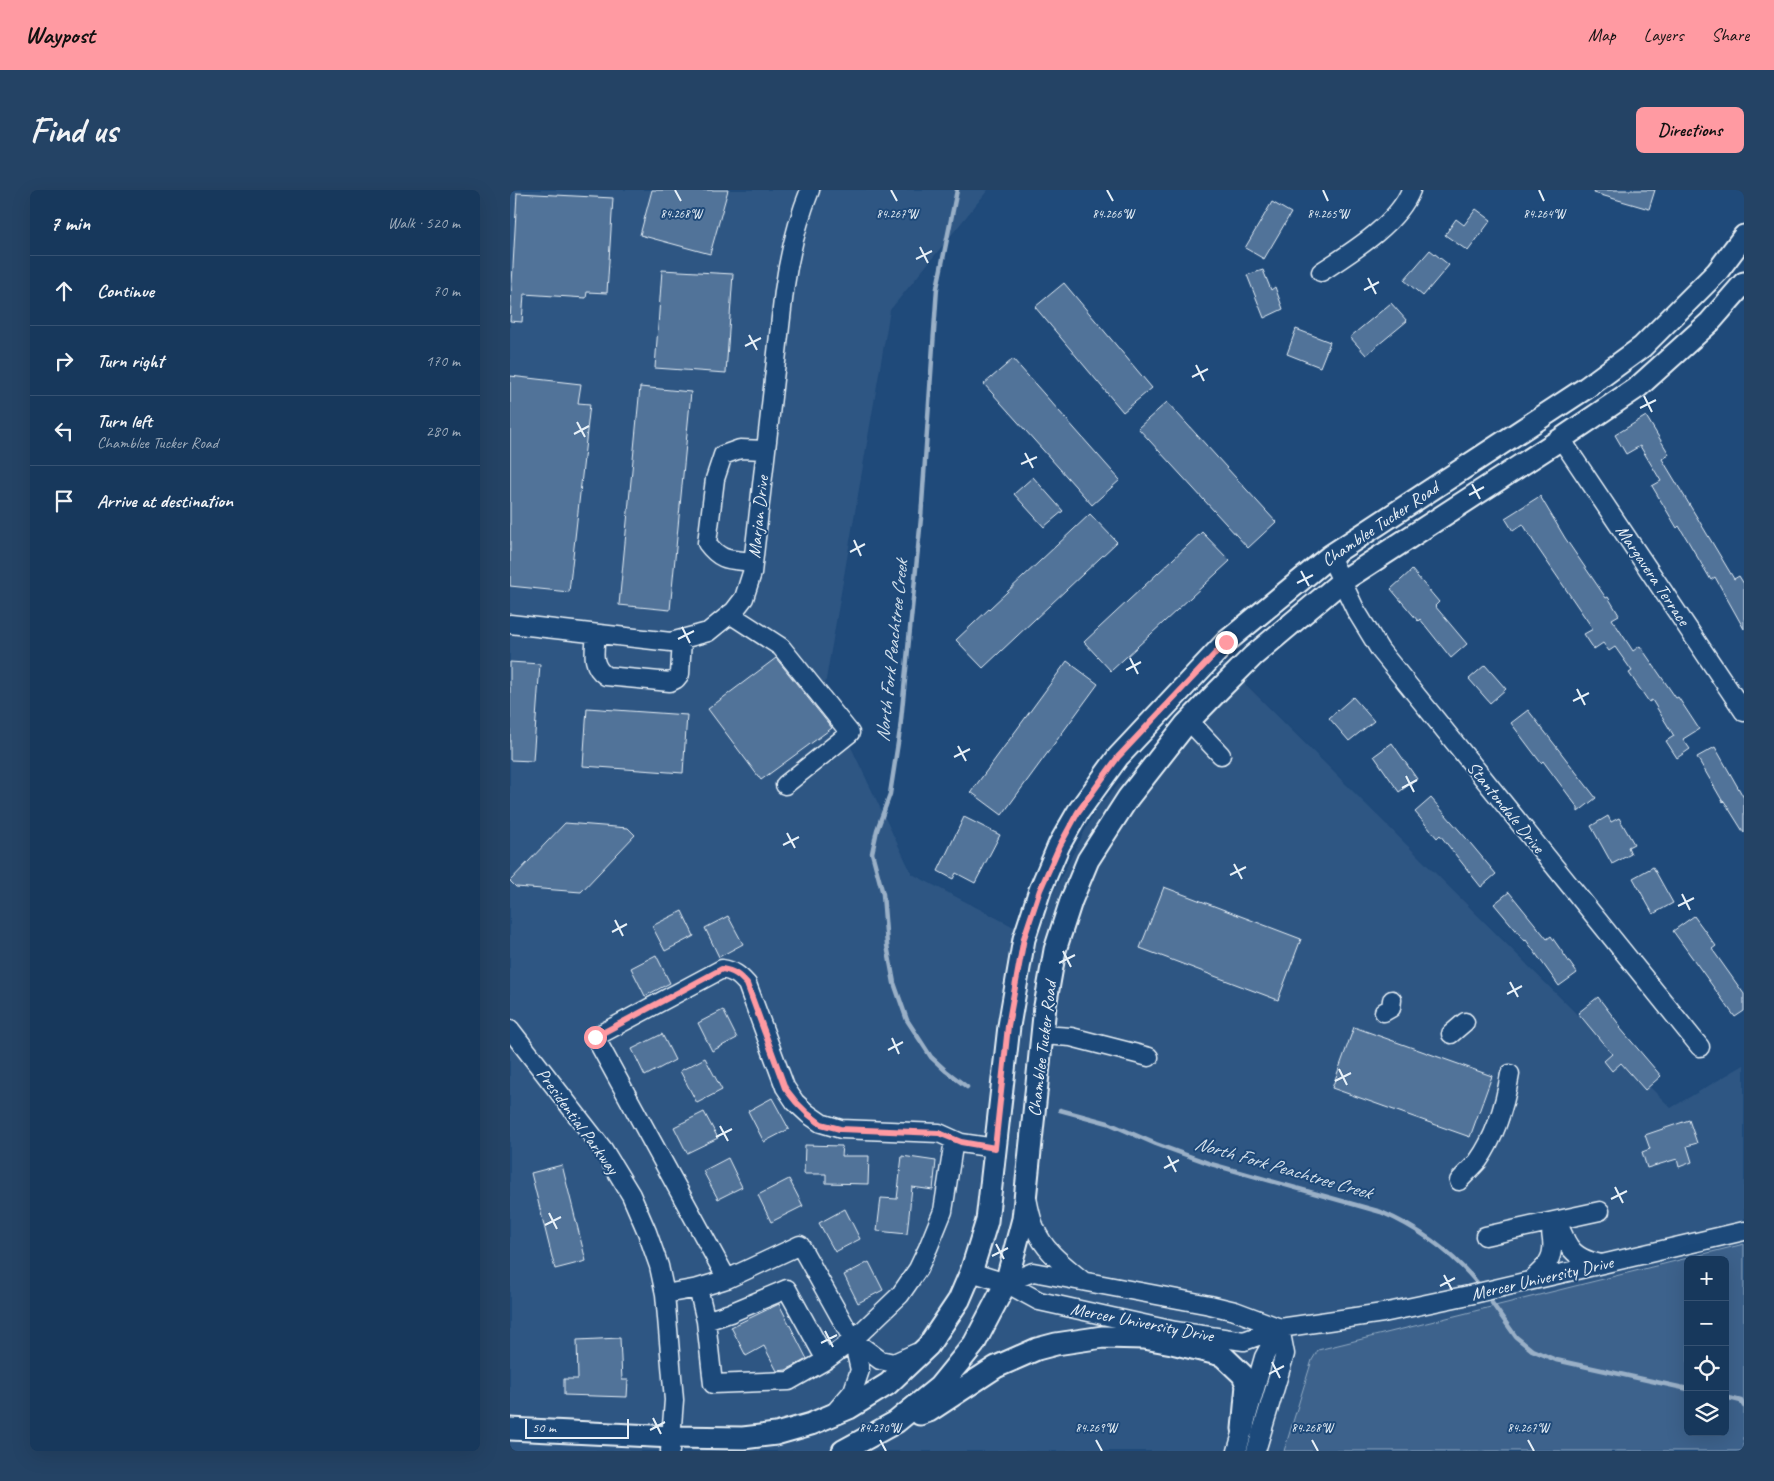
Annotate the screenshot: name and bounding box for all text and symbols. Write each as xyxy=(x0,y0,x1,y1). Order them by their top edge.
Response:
text: Waypost xyxy=(25,20,95,50)
text: Map xyxy=(1588,24,1616,46)
text: Layers xyxy=(1644,24,1683,46)
text: Share xyxy=(1711,24,1749,46)
button: Directions xyxy=(1636,107,1744,153)
text: Find us xyxy=(30,108,117,153)
text: 84.268°W xyxy=(660,206,704,222)
text: 84.267°W xyxy=(876,206,920,222)
text: 84.266°W xyxy=(1092,206,1136,222)
text: 84.265°W xyxy=(1307,206,1351,222)
text: 84.264°W xyxy=(1523,206,1567,222)
text: 7 min xyxy=(50,210,90,236)
text: Walk · 520 m xyxy=(388,213,460,233)
icon: ahead xyxy=(50,277,78,305)
text: Continue xyxy=(97,279,154,303)
text: 70 m xyxy=(433,281,460,301)
icon: right xyxy=(50,347,78,375)
text: Turn right xyxy=(97,349,164,373)
text: 170 m xyxy=(426,351,460,371)
text: Turn left xyxy=(97,409,152,433)
icon: left xyxy=(50,417,78,445)
text: 280 m xyxy=(426,421,460,441)
text: Chamblee Tucker Road xyxy=(97,433,218,453)
street label: Marjan Drive xyxy=(743,473,773,559)
street label: Chamblee Tucker Road xyxy=(1317,475,1445,571)
icon: arrive xyxy=(50,487,78,515)
text: Arrive at destination xyxy=(97,489,233,513)
street label: Margavera Terrace xyxy=(1611,520,1695,631)
water label: North Fork Peachtree Creek xyxy=(871,556,914,743)
route end xyxy=(1215,631,1238,654)
street label: Stantondale Drive xyxy=(1462,757,1550,858)
street label: Chamblee Tucker Road xyxy=(1023,977,1062,1118)
route start xyxy=(584,1026,607,1049)
street label: Presidential Parkway xyxy=(532,1063,625,1180)
water label: North Fork Peachtree Creek xyxy=(1192,1131,1377,1206)
street label: Mercer University Drive xyxy=(1469,1251,1616,1305)
map controls xyxy=(1684,1256,1729,1436)
button: + xyxy=(1684,1256,1729,1301)
street label: Mercer University Drive xyxy=(1069,1297,1216,1347)
button: − xyxy=(1684,1301,1729,1346)
button: locate xyxy=(1684,1346,1729,1391)
button: layers xyxy=(1684,1391,1729,1436)
scale bar xyxy=(525,1416,629,1439)
text: 50 m xyxy=(532,1419,556,1436)
text: 84.270°W xyxy=(859,1420,903,1436)
text: 84.269°W xyxy=(1075,1420,1119,1436)
text: 84.268°W xyxy=(1291,1420,1335,1436)
text: 84.267°W xyxy=(1507,1420,1551,1436)

